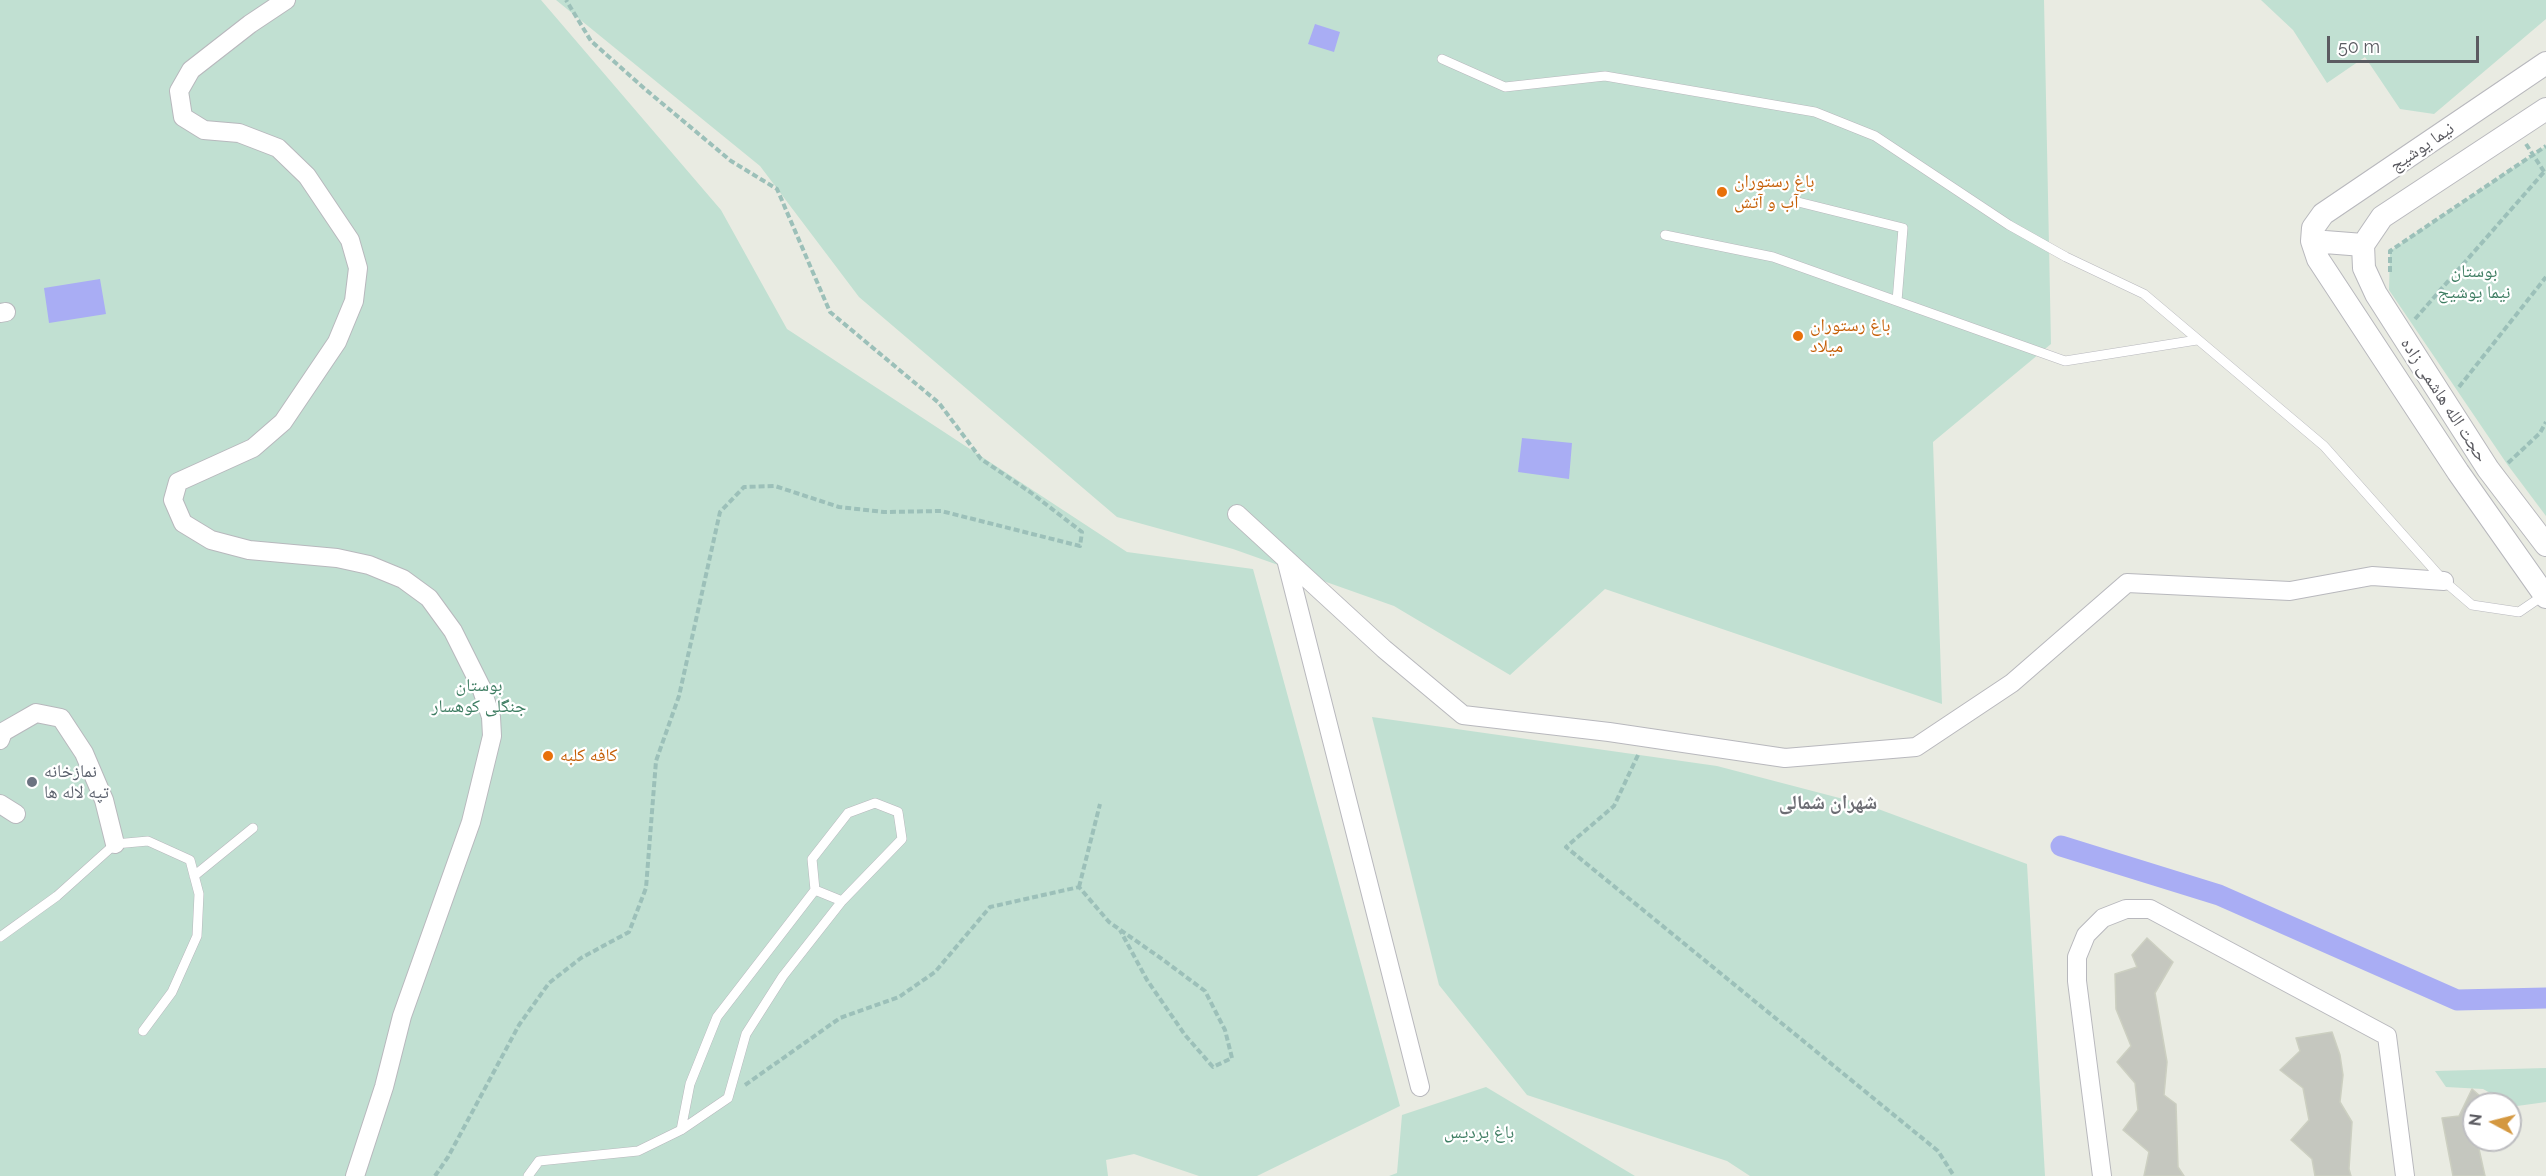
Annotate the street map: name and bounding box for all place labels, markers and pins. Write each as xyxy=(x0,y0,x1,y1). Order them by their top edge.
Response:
place label: باغ رستوران آب و آتش xyxy=(1734,171,1814,213)
marker: باغ رستوران آب و آتش xyxy=(1715,185,1729,199)
place label: باغ رستوران میلاد xyxy=(1810,315,1890,358)
marker: باغ رستوران میلاد xyxy=(1791,329,1805,343)
place label: کافه کلبه xyxy=(560,745,618,767)
marker: کافه کلبه xyxy=(541,749,555,763)
place label: نمازخانه تپه لاله ها xyxy=(44,761,109,804)
marker: نمازخانه تپه لاله ها xyxy=(25,775,39,789)

